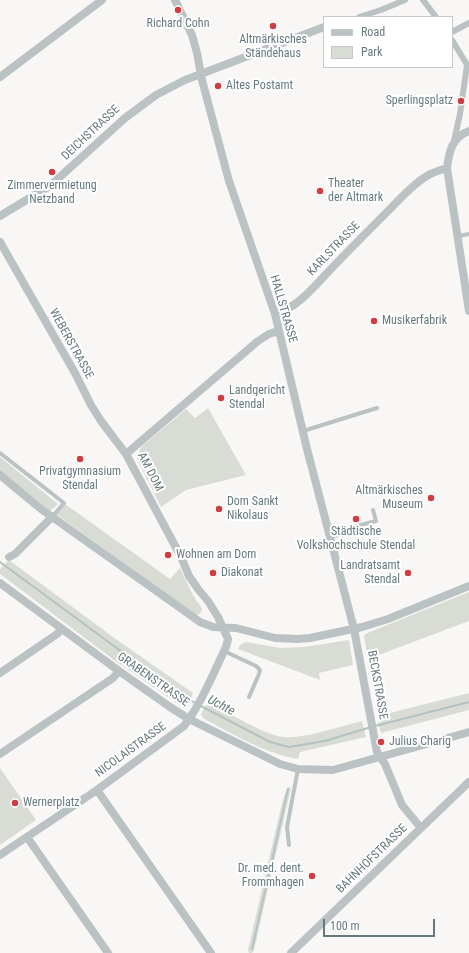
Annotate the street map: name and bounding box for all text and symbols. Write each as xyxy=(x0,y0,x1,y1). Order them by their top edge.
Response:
marker: Richard Cohn xyxy=(173,5,183,15)
legend xyxy=(323,16,453,68)
place label: Richard Cohn xyxy=(147,17,209,31)
marker: Altmärkisches Ständehaus xyxy=(268,21,278,31)
text: Road xyxy=(361,25,385,39)
place label: Altmärkisches Ständehaus xyxy=(239,33,307,61)
text: Park xyxy=(361,45,382,59)
place label: Altes Postamt xyxy=(226,79,293,93)
marker: Altes Postamt xyxy=(213,81,223,91)
place label: Sperlingsplatz xyxy=(386,94,453,108)
marker: Sperlingsplatz xyxy=(456,96,466,106)
street label: DEICHSTRASSE xyxy=(59,102,123,164)
marker: Zimmervermietung Netzband xyxy=(47,167,57,177)
place label: Theater der Altmark xyxy=(328,177,383,205)
place label: Zimmervermietung Netzband xyxy=(7,179,97,207)
marker: Theater der Altmark xyxy=(315,186,325,196)
street label: KARLSTRASSE xyxy=(305,219,363,279)
street label: HALLSTRASSE xyxy=(266,273,300,345)
street label: WEBERSTRASSE xyxy=(46,306,96,382)
place label: Musikerfabrik xyxy=(382,314,447,328)
marker: Musikerfabrik xyxy=(369,316,379,326)
place label: Landgericht Stendal xyxy=(229,384,285,412)
marker: Landgericht Stendal xyxy=(216,393,226,403)
street label: AM DOM xyxy=(134,450,166,494)
marker: Privatgymnasium Stendal xyxy=(75,454,85,464)
place label: Privatgymnasium Stendal xyxy=(39,465,121,493)
place label: Altmärkisches Museum xyxy=(355,484,423,512)
marker: Altmärkisches Museum xyxy=(426,493,436,503)
place label: Dom Sankt Nikolaus xyxy=(227,495,278,523)
marker: Dom Sankt Nikolaus xyxy=(214,504,224,514)
marker: Städtische Volkshochschule Stendal xyxy=(351,514,361,524)
place label: Städtische Volkshochschule Stendal xyxy=(297,525,415,553)
place label: Wohnen am Dom xyxy=(176,548,256,562)
marker: Wohnen am Dom xyxy=(163,550,173,560)
place label: Landratsamt Stendal xyxy=(340,559,400,587)
place label: Diakonat xyxy=(221,566,263,580)
marker: Diakonat xyxy=(208,568,218,578)
marker: Landratsamt Stendal xyxy=(403,568,413,578)
street label: BECKSTRASSE xyxy=(364,649,390,721)
street label: GRABENSTRASSE xyxy=(114,650,192,710)
water label: Uchte xyxy=(205,692,237,720)
street label: NICOLAISTRASSE xyxy=(93,719,169,781)
place label: Julius Charig xyxy=(389,735,451,749)
marker: Julius Charig xyxy=(376,737,386,747)
place label: Wernerplatz xyxy=(23,796,80,810)
marker: Wernerplatz xyxy=(10,798,20,808)
street label: BAHNHOFSTRASSE xyxy=(334,822,410,896)
place label: Dr. med. dent. Frommhagen xyxy=(238,862,304,890)
marker: Dr. med. dent. Frommhagen xyxy=(307,871,317,881)
scale bar xyxy=(325,911,437,937)
text: 100 m xyxy=(330,919,360,933)

